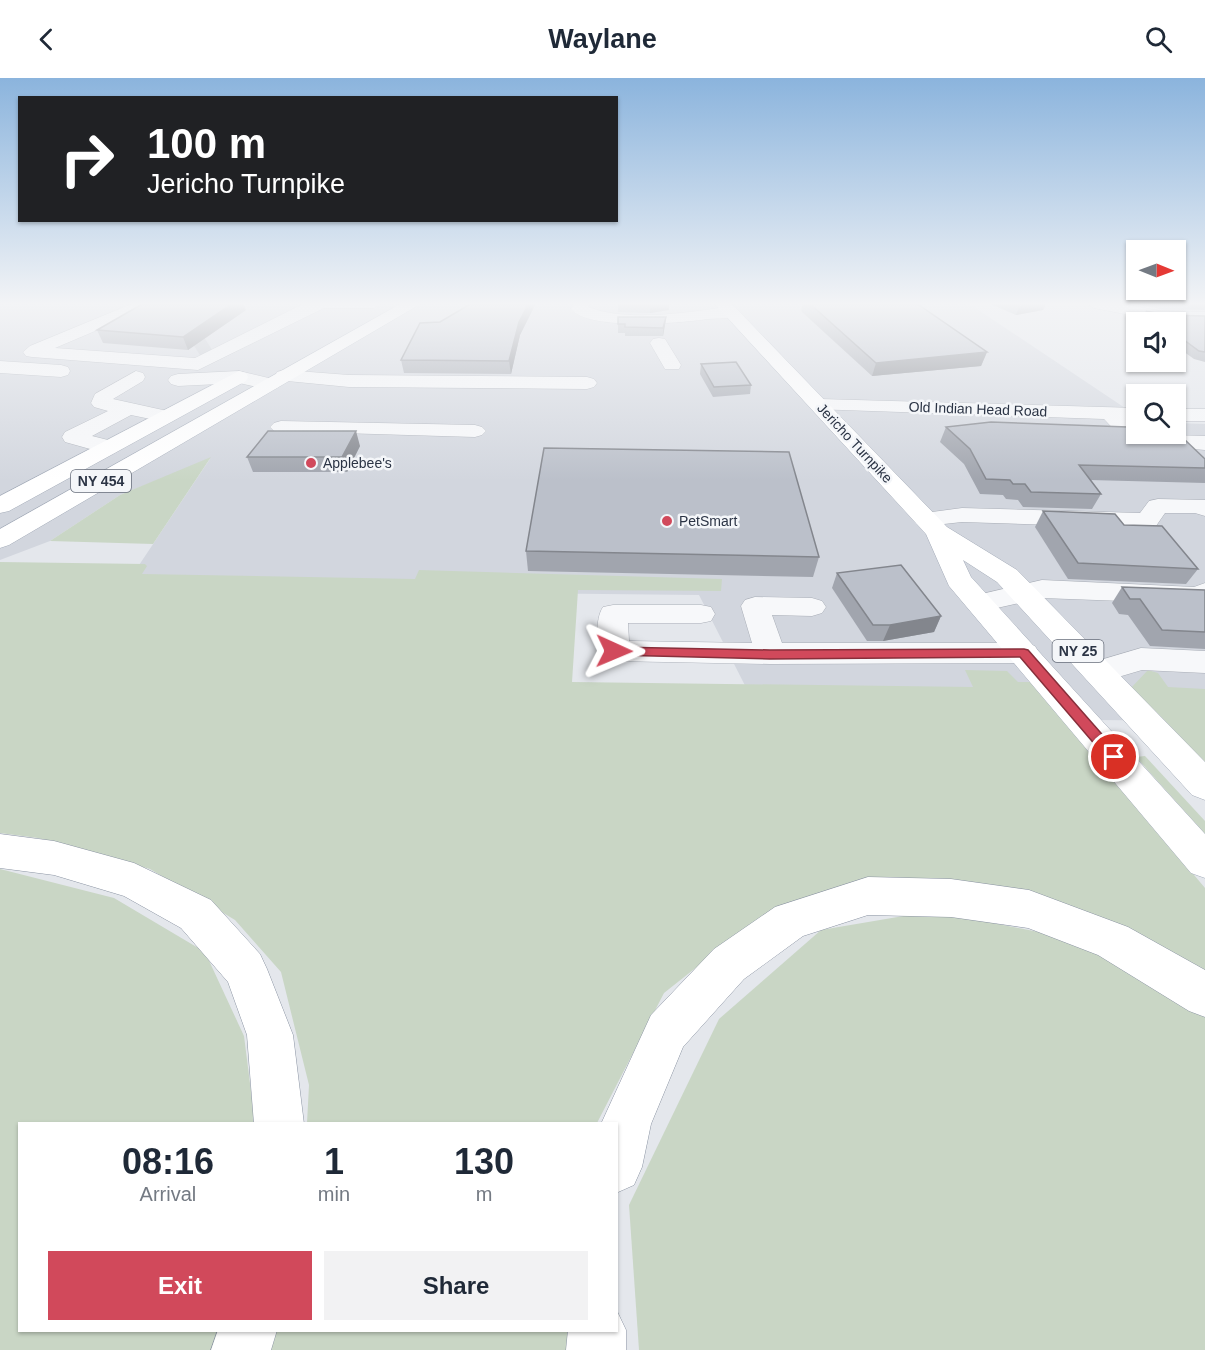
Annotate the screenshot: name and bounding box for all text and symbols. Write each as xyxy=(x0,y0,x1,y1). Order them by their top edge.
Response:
icon: back xyxy=(30,23,63,56)
icon: search xyxy=(1142,23,1175,56)
text: Waylane xyxy=(548,24,657,54)
icon: right xyxy=(48,120,126,198)
text: 100 m xyxy=(147,120,266,167)
text: Jericho Turnpike xyxy=(147,169,345,199)
north arrow xyxy=(1126,240,1186,300)
map controls xyxy=(1126,240,1186,444)
button: sound xyxy=(1126,312,1186,372)
button: search xyxy=(1126,384,1186,444)
street label: Old Indian Head Road xyxy=(908,399,1048,419)
street label: Jericho Turnpike xyxy=(814,400,896,486)
place label: Applebee's xyxy=(323,455,392,471)
marker: Applebee's xyxy=(304,456,318,470)
road number: NY 454 xyxy=(71,470,131,492)
place label: PetSmart xyxy=(679,513,737,529)
marker: PetSmart xyxy=(660,514,674,528)
position arrow xyxy=(582,619,646,683)
road number: NY 25 xyxy=(1052,640,1104,662)
pin xyxy=(1088,731,1139,782)
icon: arrive xyxy=(1097,740,1130,773)
text: 08:16 xyxy=(122,1141,214,1182)
text: 1 xyxy=(324,1141,344,1182)
text: 130 xyxy=(454,1141,514,1182)
text: Arrival xyxy=(140,1183,196,1205)
text: min xyxy=(318,1183,350,1205)
text: m xyxy=(476,1183,492,1205)
button: Exit xyxy=(48,1251,312,1320)
button: Share xyxy=(324,1251,588,1320)

